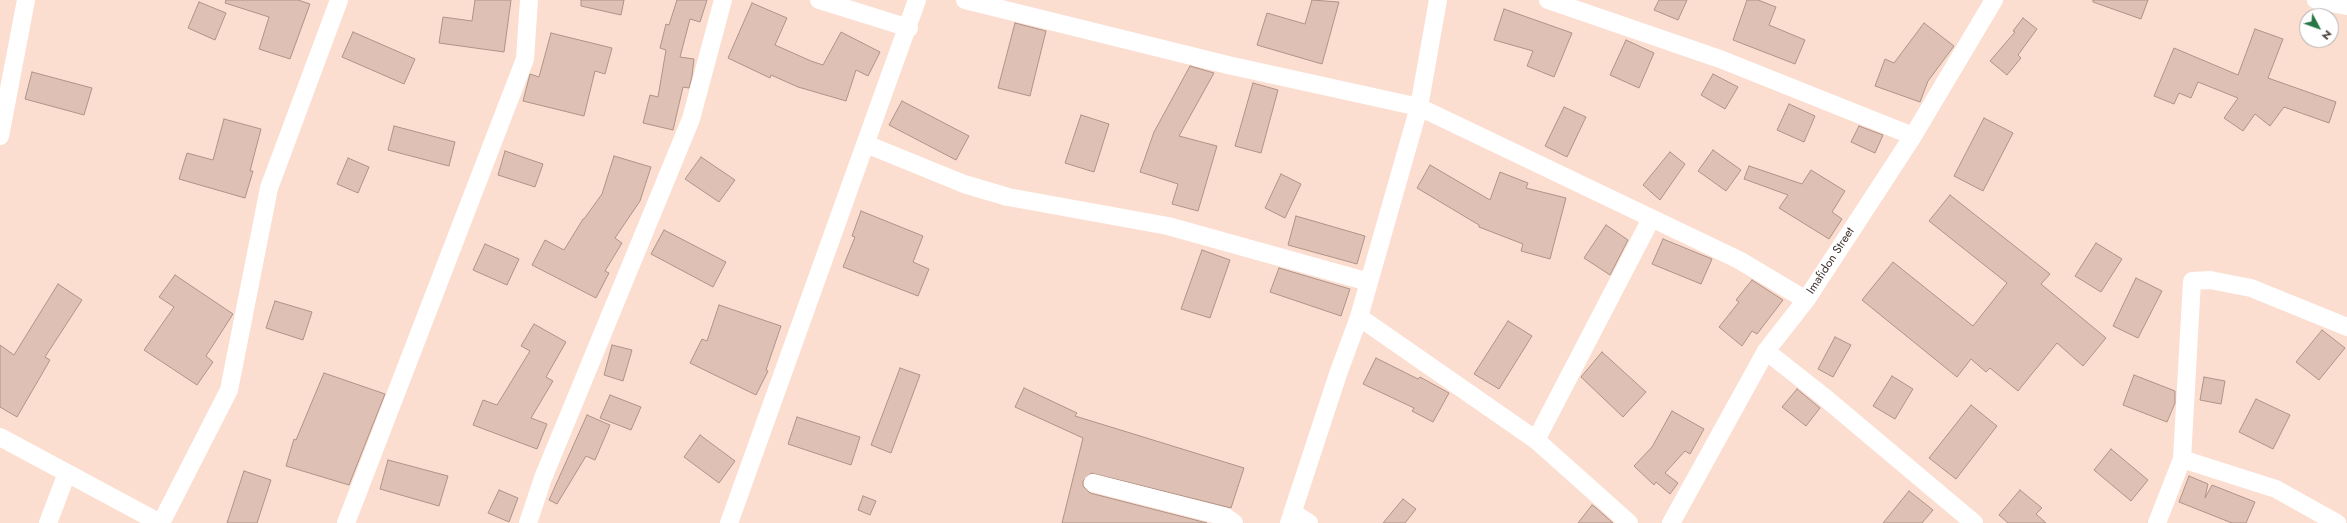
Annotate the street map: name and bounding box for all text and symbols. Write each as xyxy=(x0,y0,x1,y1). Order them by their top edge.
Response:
north arrow xyxy=(2299,8,2339,48)
text: N xyxy=(2318,27,2336,44)
street label: Imafidon Street xyxy=(1804,225,1858,297)

